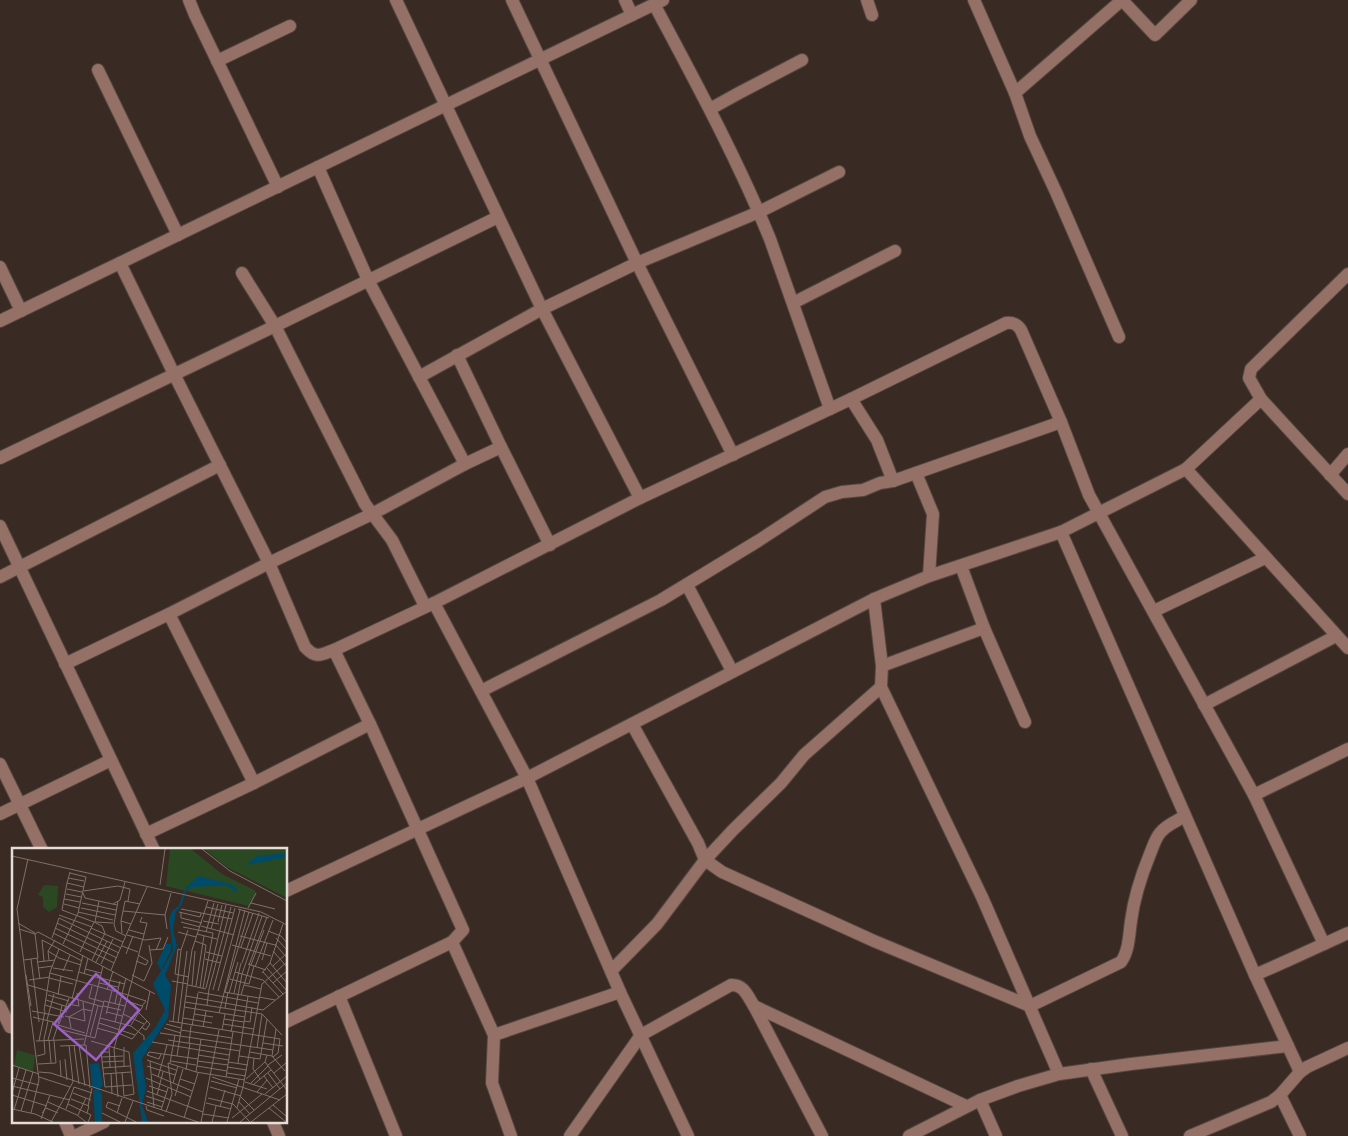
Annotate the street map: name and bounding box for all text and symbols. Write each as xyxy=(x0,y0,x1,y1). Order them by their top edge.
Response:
inset map xyxy=(12,848,288,1124)

